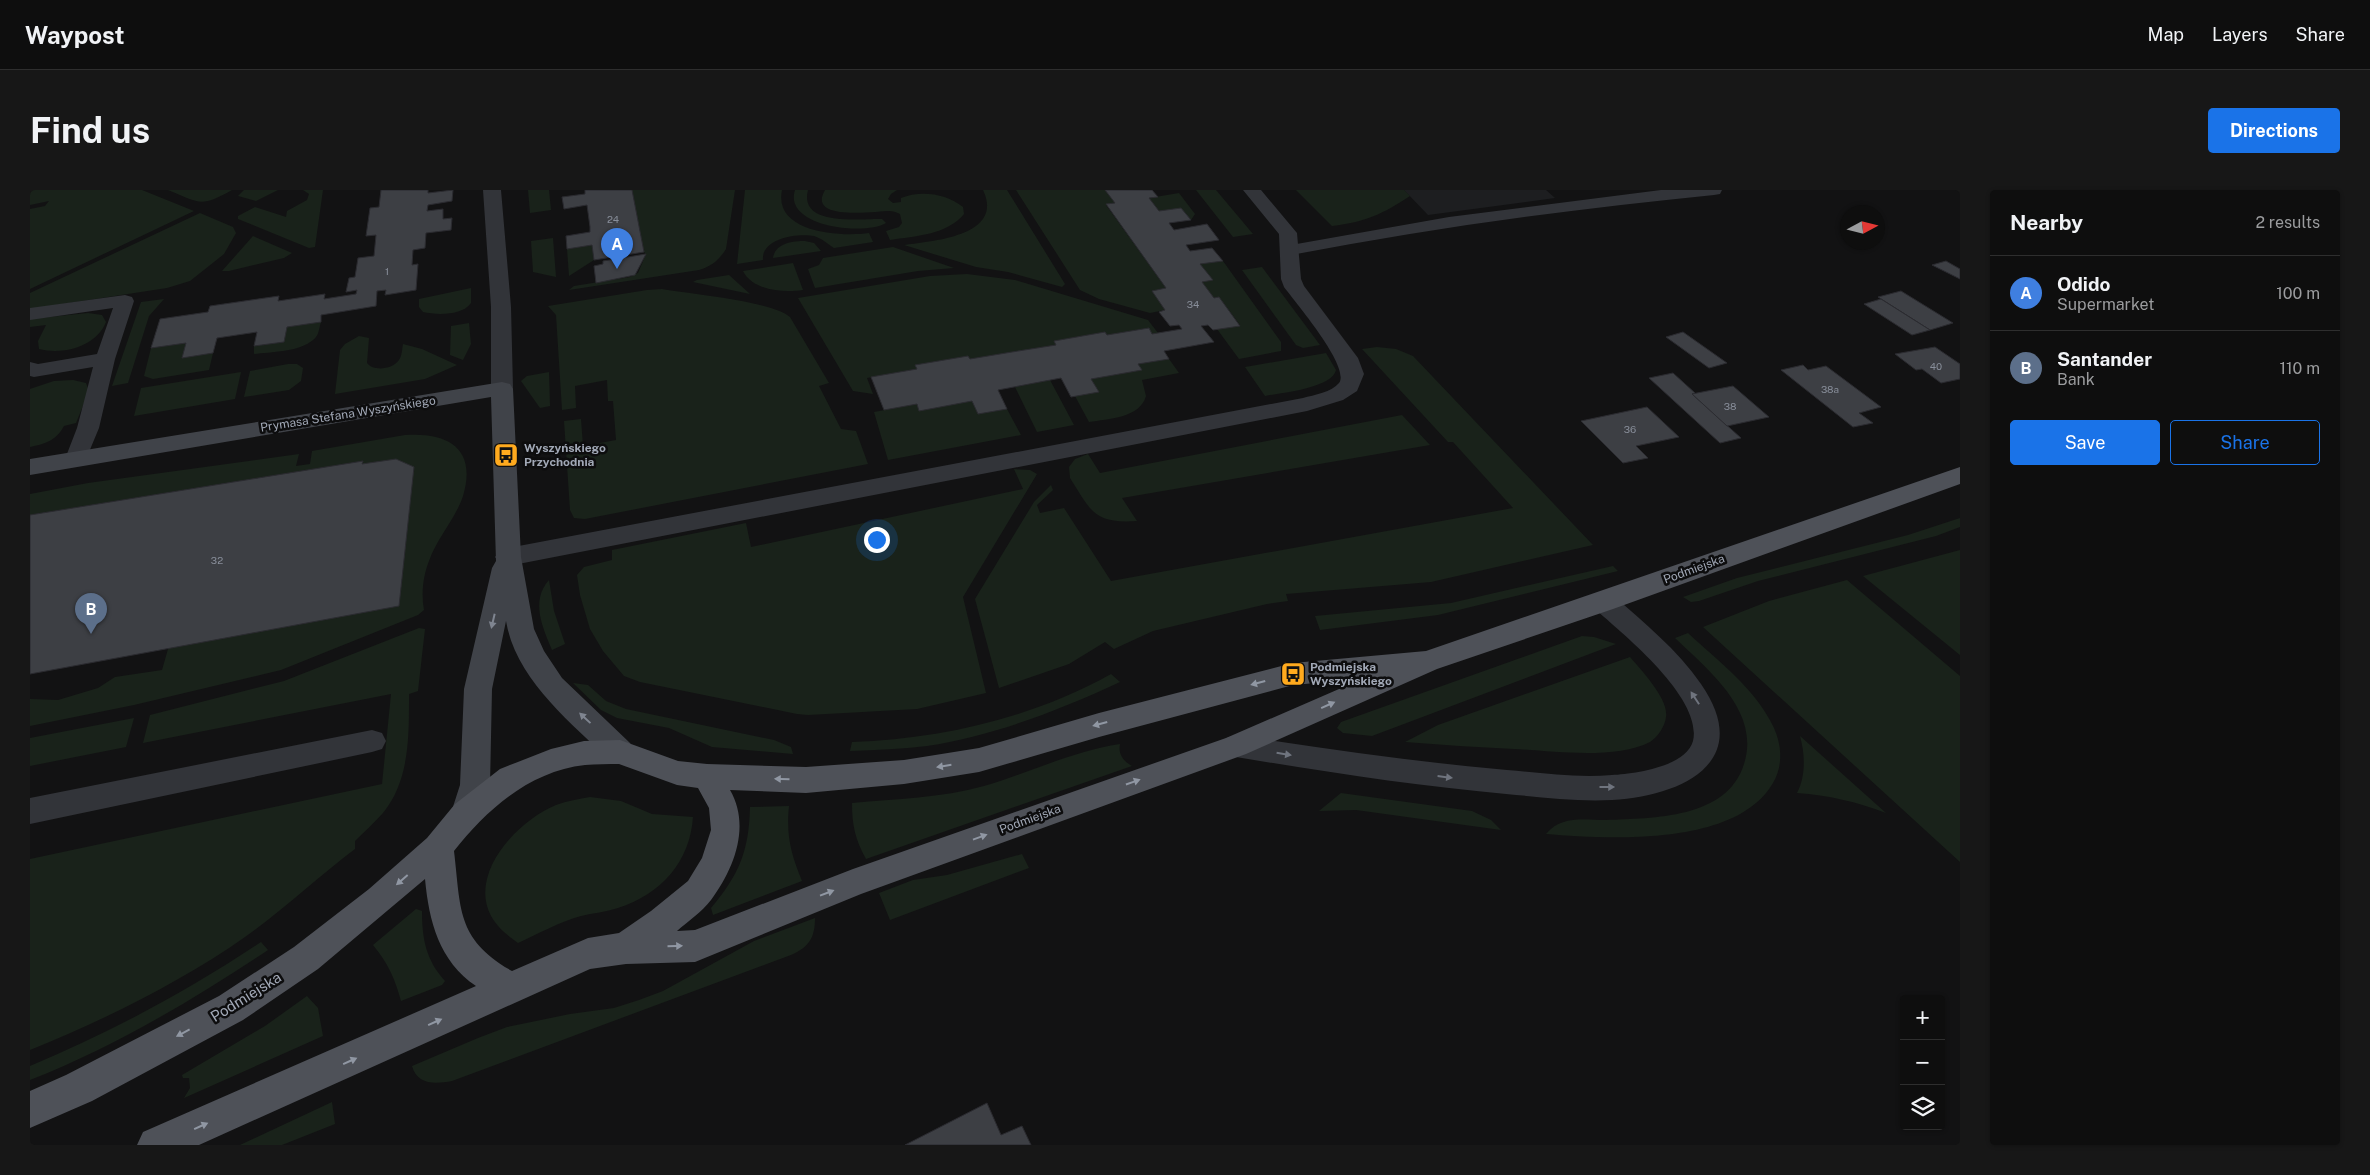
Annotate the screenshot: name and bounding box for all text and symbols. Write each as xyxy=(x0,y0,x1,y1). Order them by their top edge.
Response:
text: Waypost xyxy=(25,21,125,49)
text: Map xyxy=(2148,24,2184,45)
text: Layers xyxy=(2212,24,2268,45)
text: Share xyxy=(2296,24,2345,45)
button: Directions xyxy=(2208,108,2340,153)
text: Find us xyxy=(30,110,150,151)
north arrow xyxy=(1840,205,1885,250)
text: Nearby xyxy=(2010,210,2083,235)
house number: 24 xyxy=(607,213,619,225)
text: 2 results xyxy=(2255,213,2320,232)
pin: A xyxy=(601,228,633,269)
house number: 1 xyxy=(385,265,389,277)
text: Odido xyxy=(2057,273,2110,295)
text: A xyxy=(2020,284,2032,303)
text: 100 m xyxy=(2276,284,2320,303)
text: Supermarket xyxy=(2057,295,2154,314)
house number: 34 xyxy=(1187,298,1199,310)
text: Santander xyxy=(2057,348,2152,370)
text: B xyxy=(2021,359,2031,378)
text: 110 m xyxy=(2279,359,2320,378)
house number: 40 xyxy=(1930,360,1942,372)
text: Bank xyxy=(2057,370,2095,389)
house number: 38a xyxy=(1821,383,1839,395)
street label: Prymasa Stefana Wyszyńskiego xyxy=(259,393,437,435)
house number: 38 xyxy=(1724,400,1736,412)
button: Save xyxy=(2010,420,2160,465)
button: Share xyxy=(2170,420,2320,465)
house number: 36 xyxy=(1624,423,1636,435)
place label: Wyszyńskiego Przychodnia xyxy=(524,441,606,469)
bus stop icon: Wyszyńskiego Przychodnia xyxy=(493,442,519,468)
your location xyxy=(864,527,890,553)
street label: Podmiejska xyxy=(1661,551,1727,587)
house number: 32 xyxy=(211,554,223,566)
pin: B xyxy=(75,593,107,634)
one-way arrow xyxy=(489,614,497,629)
place label: Podmiejska Wyszyńskiego xyxy=(1310,660,1392,688)
bus stop icon: Podmiejska Wyszyńskiego xyxy=(1280,661,1306,687)
one-way arrow xyxy=(1250,679,1265,687)
one-way arrow xyxy=(1691,691,1700,705)
one-way arrow xyxy=(1321,701,1335,709)
one-way arrow xyxy=(579,712,591,724)
one-way arrow xyxy=(1093,721,1108,729)
one-way arrow xyxy=(1276,750,1292,758)
one-way arrow xyxy=(935,762,951,770)
one-way arrow xyxy=(1437,773,1453,781)
one-way arrow xyxy=(774,775,790,783)
one-way arrow xyxy=(1125,778,1140,785)
one-way arrow xyxy=(1599,783,1615,791)
street label: Podmiejska xyxy=(997,801,1063,837)
one-way arrow xyxy=(972,833,987,840)
one-way arrow xyxy=(396,874,408,886)
one-way arrow xyxy=(820,889,835,897)
one-way arrow xyxy=(667,942,683,950)
street label: Podmiejska xyxy=(207,968,284,1025)
map controls xyxy=(1900,995,1945,1130)
button: + xyxy=(1900,995,1945,1040)
one-way arrow xyxy=(428,1018,442,1026)
one-way arrow xyxy=(176,1029,191,1037)
button: − xyxy=(1900,1040,1945,1085)
one-way arrow xyxy=(343,1056,357,1064)
button: layers xyxy=(1900,1085,1945,1130)
one-way arrow xyxy=(194,1121,208,1129)

